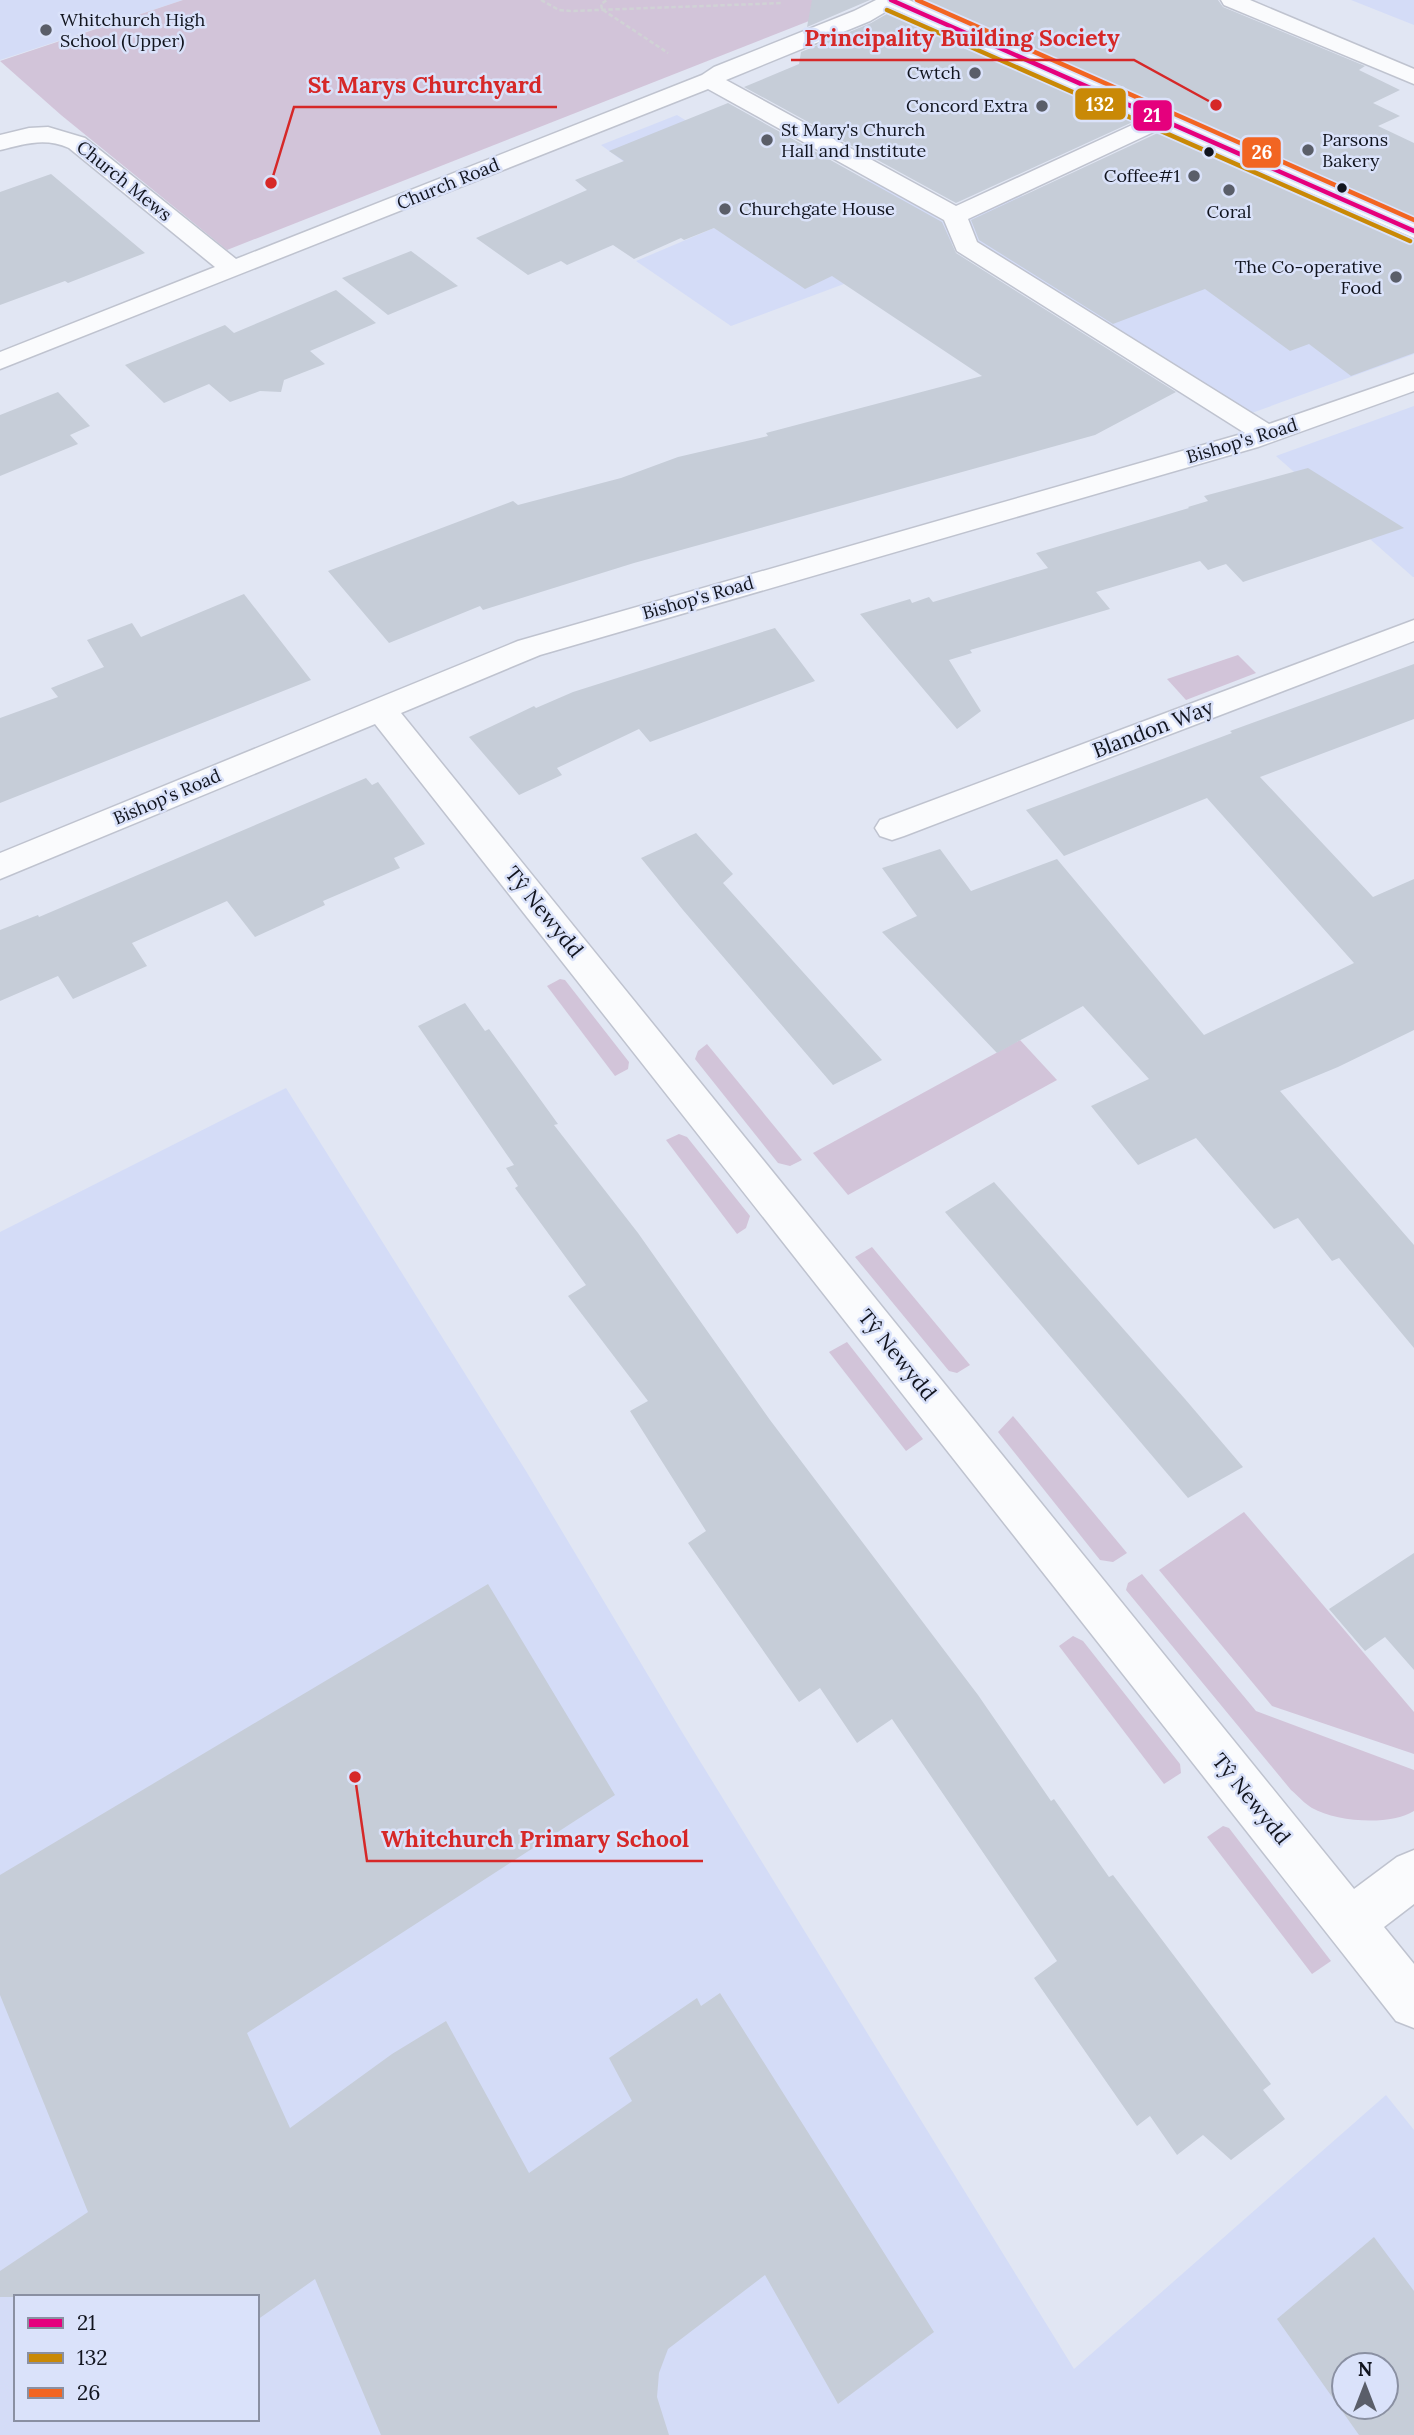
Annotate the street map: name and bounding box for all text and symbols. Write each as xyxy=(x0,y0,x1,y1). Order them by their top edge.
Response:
place label: Whitchurch High School (Upper) xyxy=(60,8,206,52)
callout: Principality Building Society xyxy=(791,16,1134,60)
marker: Whitchurch High School (Upper) xyxy=(38,22,54,38)
text: Principality Building Society xyxy=(804,23,1120,52)
place label: Cwtch xyxy=(907,61,961,84)
callout: St Marys Churchyard xyxy=(294,63,557,107)
marker: Cwtch xyxy=(967,65,983,81)
text: St Marys Churchyard xyxy=(308,70,543,99)
line badge: 132 xyxy=(1074,87,1127,121)
text: 132 xyxy=(1086,92,1114,116)
place label: Concord Extra xyxy=(906,94,1028,117)
marker: Concord Extra xyxy=(1034,98,1050,114)
line badge: 21 xyxy=(1132,99,1173,132)
text: 21 xyxy=(1143,103,1161,127)
place label: St Mary's Church Hall and Institute xyxy=(781,118,927,162)
place label: Parsons Bakery xyxy=(1322,128,1388,172)
marker: St Mary's Church Hall and Institute xyxy=(759,132,775,148)
street label: Church Mews xyxy=(72,135,177,226)
line badge: 26 xyxy=(1241,136,1282,169)
text: 26 xyxy=(1251,140,1273,164)
marker: Parsons Bakery xyxy=(1300,142,1316,158)
unlabelled marker xyxy=(1202,145,1216,159)
street label: Church Road xyxy=(393,152,503,215)
place label: Coffee#1 xyxy=(1104,164,1180,187)
marker: Coffee#1 xyxy=(1186,168,1202,184)
unlabelled marker xyxy=(1335,181,1349,195)
marker: Coral xyxy=(1221,182,1237,198)
place label: Churchgate House xyxy=(739,197,895,220)
place label: Coral xyxy=(1207,200,1252,223)
marker: Churchgate House xyxy=(717,201,733,217)
place label: The Co-operative Food xyxy=(1235,255,1382,299)
marker: The Co-operative Food xyxy=(1388,269,1404,285)
street label: Bishop's Road xyxy=(1184,413,1300,468)
street label: Bishop's Road xyxy=(640,571,756,624)
street label: Blandon Way xyxy=(1089,693,1217,764)
street label: Bishop's Road xyxy=(109,763,224,830)
street label: Tŷ Newydd xyxy=(499,860,589,963)
street label: Tŷ Newydd xyxy=(852,1303,942,1406)
street label: Tŷ Newydd xyxy=(1206,1747,1296,1850)
callout: Whitchurch Primary School xyxy=(367,1817,703,1861)
text: Whitchurch Primary School xyxy=(381,1824,689,1853)
legend xyxy=(14,2295,259,2421)
text: 21 xyxy=(77,2309,96,2336)
text: 132 xyxy=(77,2344,108,2371)
north arrow xyxy=(1330,2351,1400,2421)
text: N xyxy=(1358,2357,1373,2381)
text: 26 xyxy=(77,2379,100,2406)

